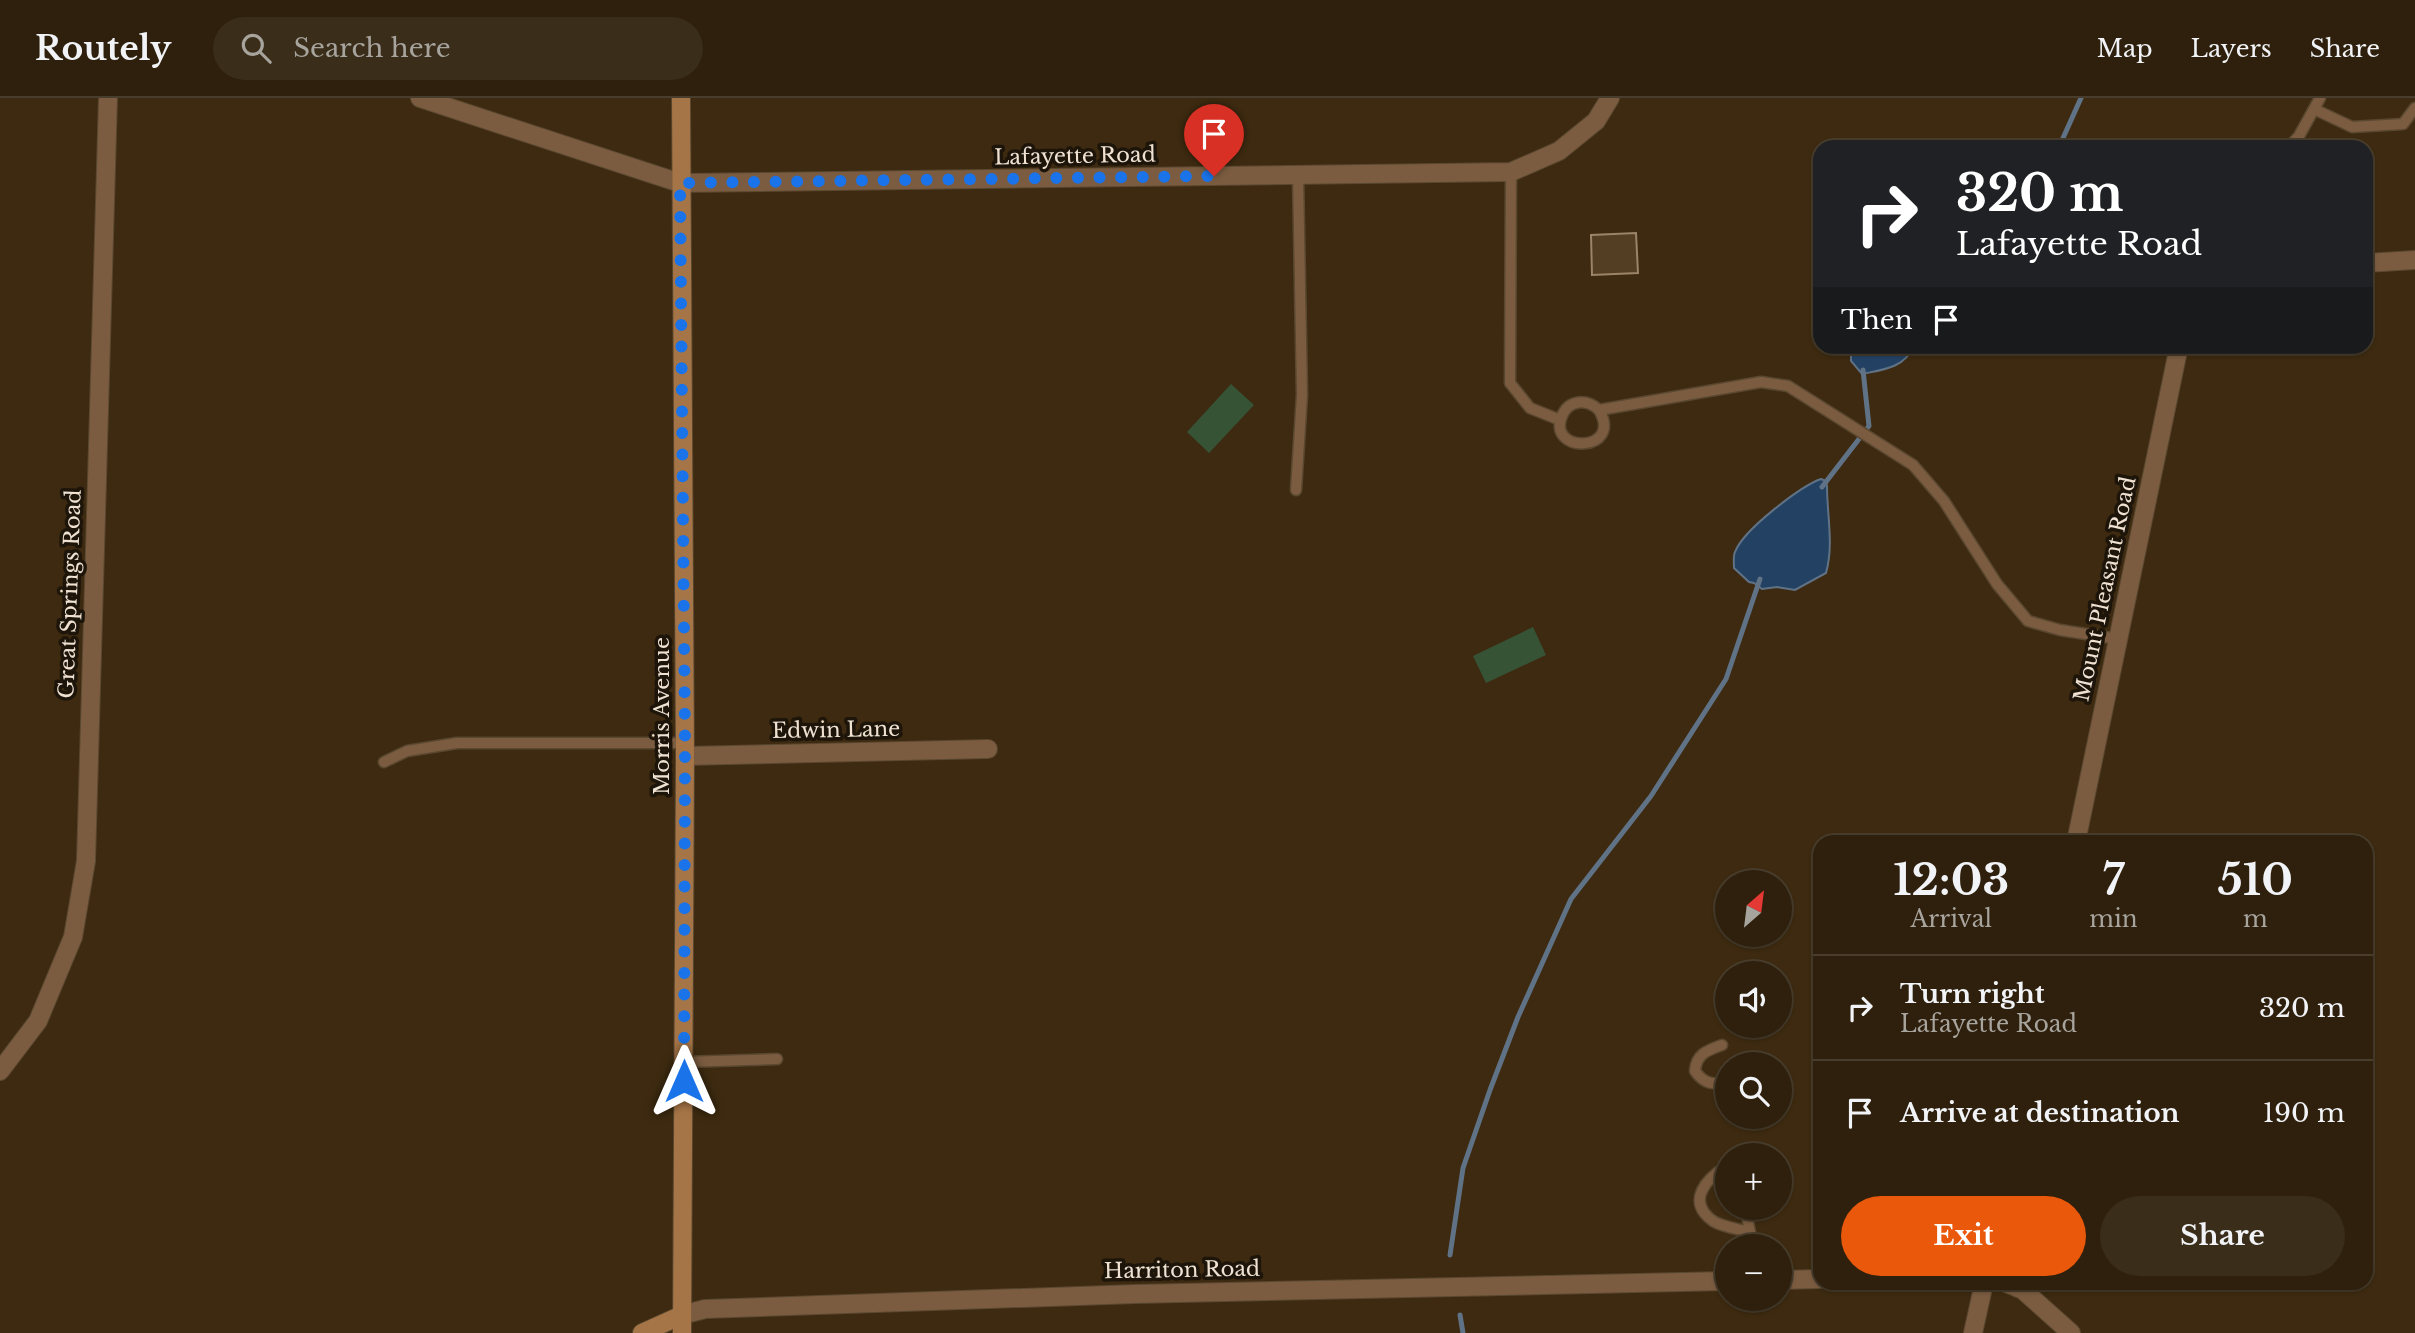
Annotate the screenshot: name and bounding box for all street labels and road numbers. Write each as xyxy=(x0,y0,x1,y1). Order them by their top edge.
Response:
street label: Lafayette Road xyxy=(994,142,1156,170)
street label: Mount Pleasant Road xyxy=(2068,474,2142,704)
street label: Great Springs Road xyxy=(53,489,87,699)
street label: Morris Avenue xyxy=(649,637,675,795)
street label: Edwin Lane xyxy=(772,716,900,744)
street label: Harriton Road xyxy=(1104,1256,1260,1284)

